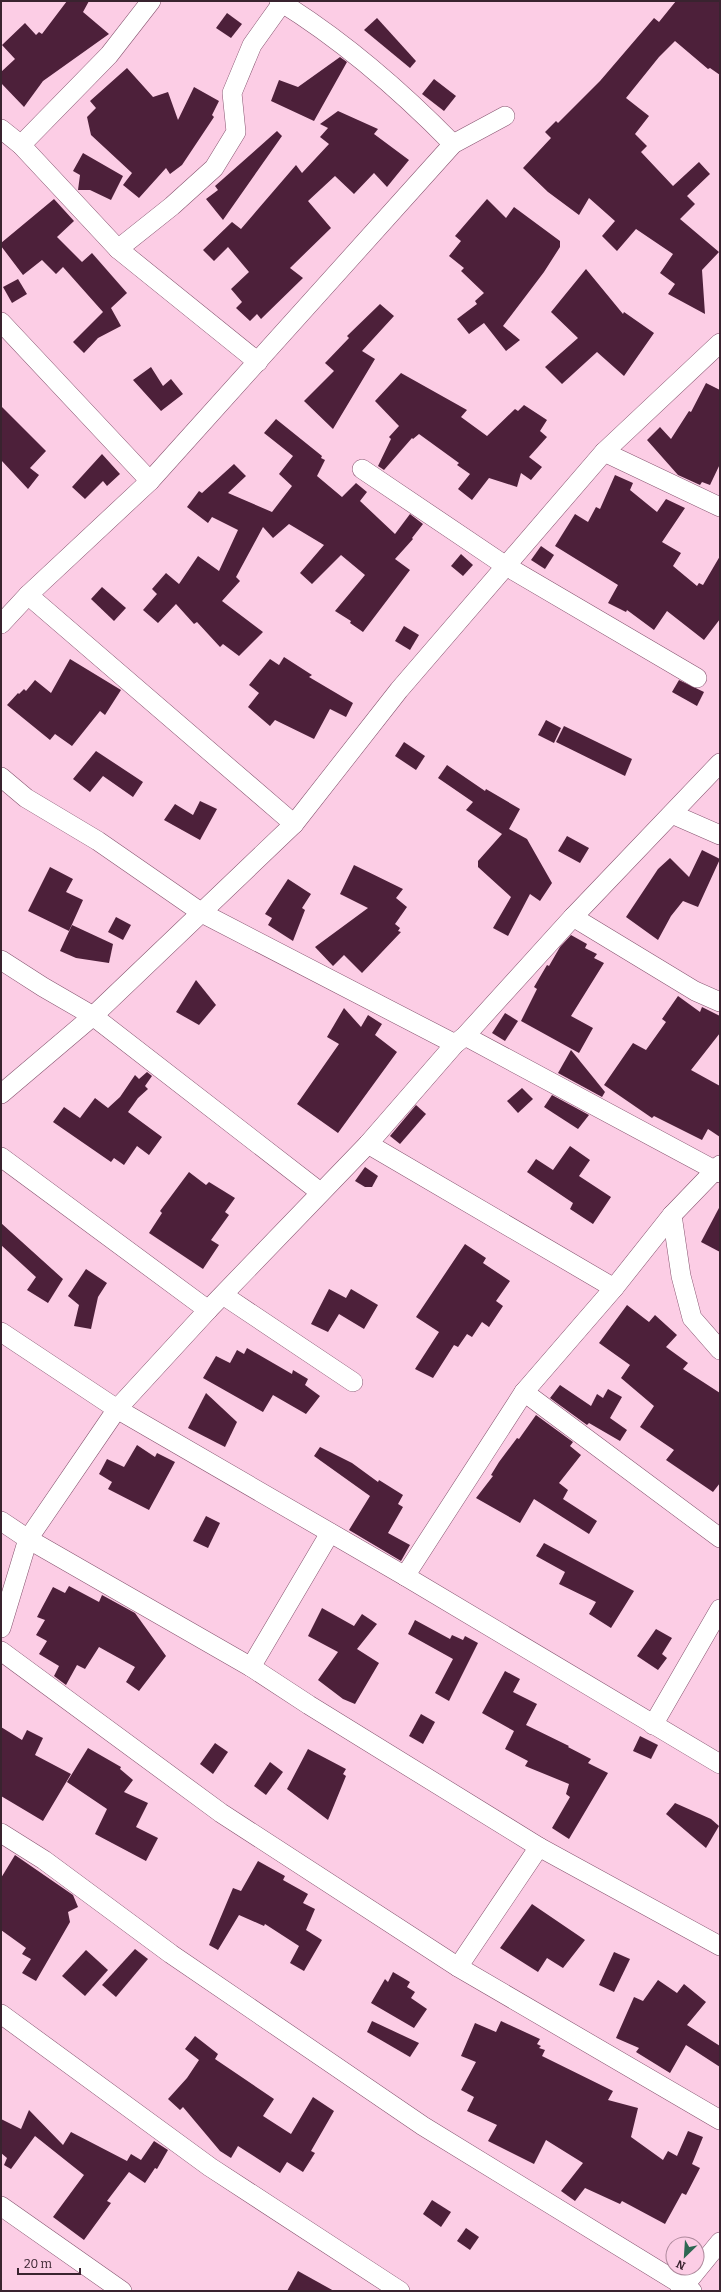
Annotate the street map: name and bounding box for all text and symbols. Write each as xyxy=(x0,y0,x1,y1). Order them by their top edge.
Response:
north arrow xyxy=(665,2236,705,2276)
scale bar xyxy=(18,2250,80,2276)
text: 20 m xyxy=(24,2257,53,2271)
text: N xyxy=(674,2257,688,2272)

